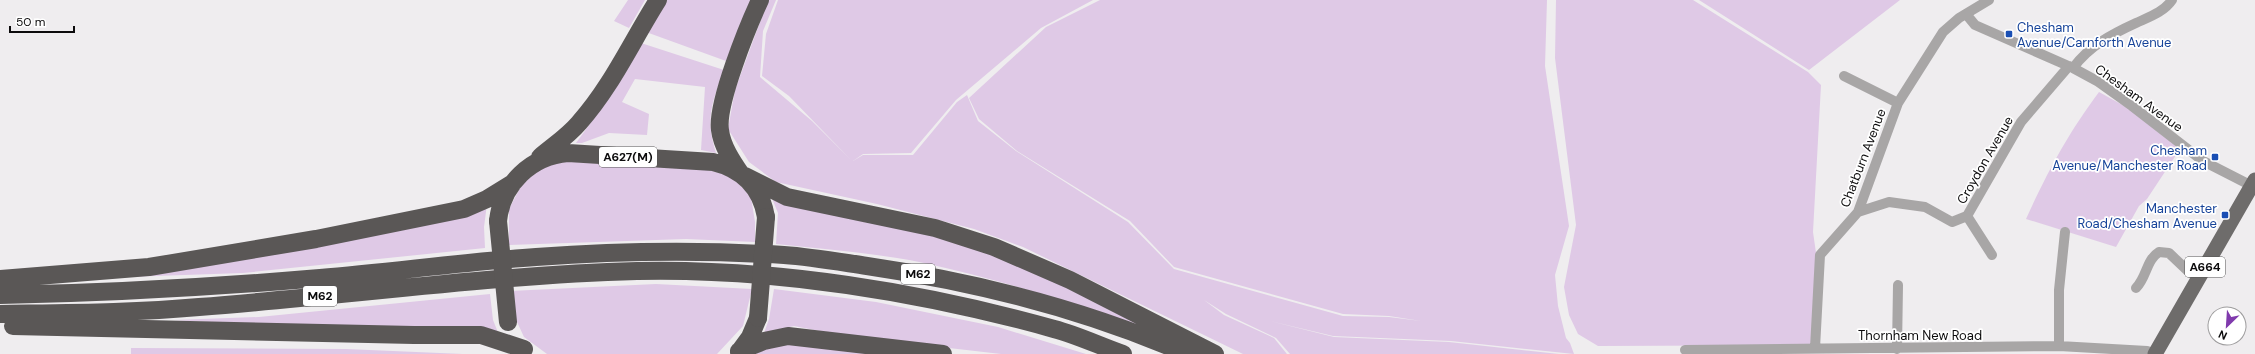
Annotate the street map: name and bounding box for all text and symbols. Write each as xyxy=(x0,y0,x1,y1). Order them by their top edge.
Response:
scale bar xyxy=(10,8,74,34)
text: 50 m xyxy=(16,14,45,30)
place label: Chesham Avenue/Carnforth Avenue xyxy=(2017,19,2171,51)
marker: Chesham Avenue/Carnforth Avenue xyxy=(2004,29,2014,39)
street label: Chesham Avenue xyxy=(2092,60,2186,136)
street label: Chatburn Avenue xyxy=(1836,106,1890,210)
street label: Croydon Avenue xyxy=(1953,113,2017,207)
place label: Chesham Avenue/Manchester Road xyxy=(2052,142,2207,174)
road number: A627(M) xyxy=(599,147,657,167)
marker: Chesham Avenue/Manchester Road xyxy=(2210,152,2220,162)
place label: Manchester Road/Chesham Avenue xyxy=(2078,200,2217,232)
marker: Manchester Road/Chesham Avenue xyxy=(2220,210,2230,220)
road number: A664 xyxy=(2185,257,2225,277)
road number: M62 xyxy=(901,264,935,284)
road number: M62 xyxy=(303,286,337,306)
north arrow xyxy=(2207,306,2247,346)
street label: Thornham New Road xyxy=(1858,327,1982,344)
text: N xyxy=(2216,327,2229,343)

